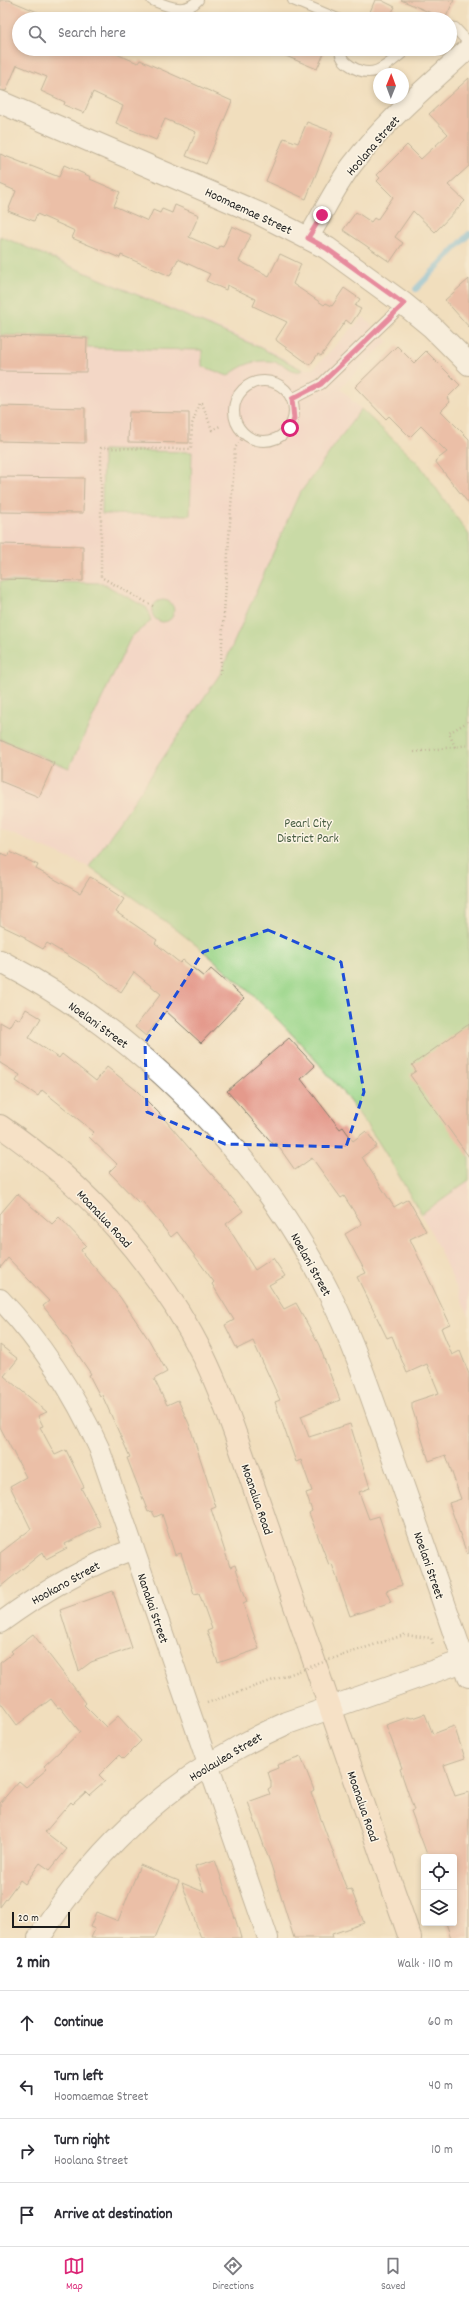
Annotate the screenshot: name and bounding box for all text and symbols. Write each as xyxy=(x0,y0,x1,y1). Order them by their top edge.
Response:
search box xyxy=(12,12,457,56)
icon: search xyxy=(26,23,48,45)
text: Search here xyxy=(58,23,126,45)
north arrow xyxy=(373,68,409,104)
street label: Hoolana Street xyxy=(342,112,405,181)
street label: Hoomaemae Street xyxy=(201,184,295,241)
route end xyxy=(313,206,331,224)
route start xyxy=(281,419,299,437)
park label: Pearl City District Park xyxy=(277,815,339,849)
street label: Noelani Street xyxy=(64,998,132,1054)
street label: Moanalua Road xyxy=(71,1186,135,1253)
street label: Noelani Street xyxy=(285,1230,335,1301)
street label: Moanalua Road xyxy=(235,1462,277,1538)
street label: Noelani Street xyxy=(407,1530,448,1602)
street label: Hookano Street xyxy=(28,1557,104,1611)
street label: Nanakai Street xyxy=(131,1571,173,1647)
street label: Hoolaulea Street xyxy=(186,1729,267,1788)
street label: Moanalua Road xyxy=(341,1769,383,1845)
map controls xyxy=(421,1854,457,1926)
button: locate xyxy=(421,1854,457,1890)
button: layers xyxy=(421,1890,457,1926)
scale bar xyxy=(12,1910,70,1929)
text: 20 m xyxy=(18,1911,39,1927)
text: 2 min xyxy=(16,1952,50,1976)
text: Walk · 110 m xyxy=(397,1955,453,1974)
icon: ahead xyxy=(16,2012,38,2034)
text: Continue xyxy=(54,2012,103,2034)
text: 60 m xyxy=(428,2013,453,2032)
text: Turn left xyxy=(54,2066,103,2088)
icon: left xyxy=(16,2076,38,2098)
text: 40 m xyxy=(429,2077,453,2096)
text: Hoomaemae Street xyxy=(54,2088,148,2107)
text: Turn right xyxy=(54,2130,110,2152)
icon: right xyxy=(16,2140,38,2162)
text: 10 m xyxy=(431,2141,453,2160)
text: Hoolana Street xyxy=(54,2152,128,2171)
icon: arrive xyxy=(16,2204,38,2226)
text: Arrive at destination xyxy=(54,2204,172,2226)
tab: Map xyxy=(63,2255,85,2295)
tab: Directions xyxy=(212,2255,254,2295)
tab: Saved xyxy=(381,2255,406,2295)

